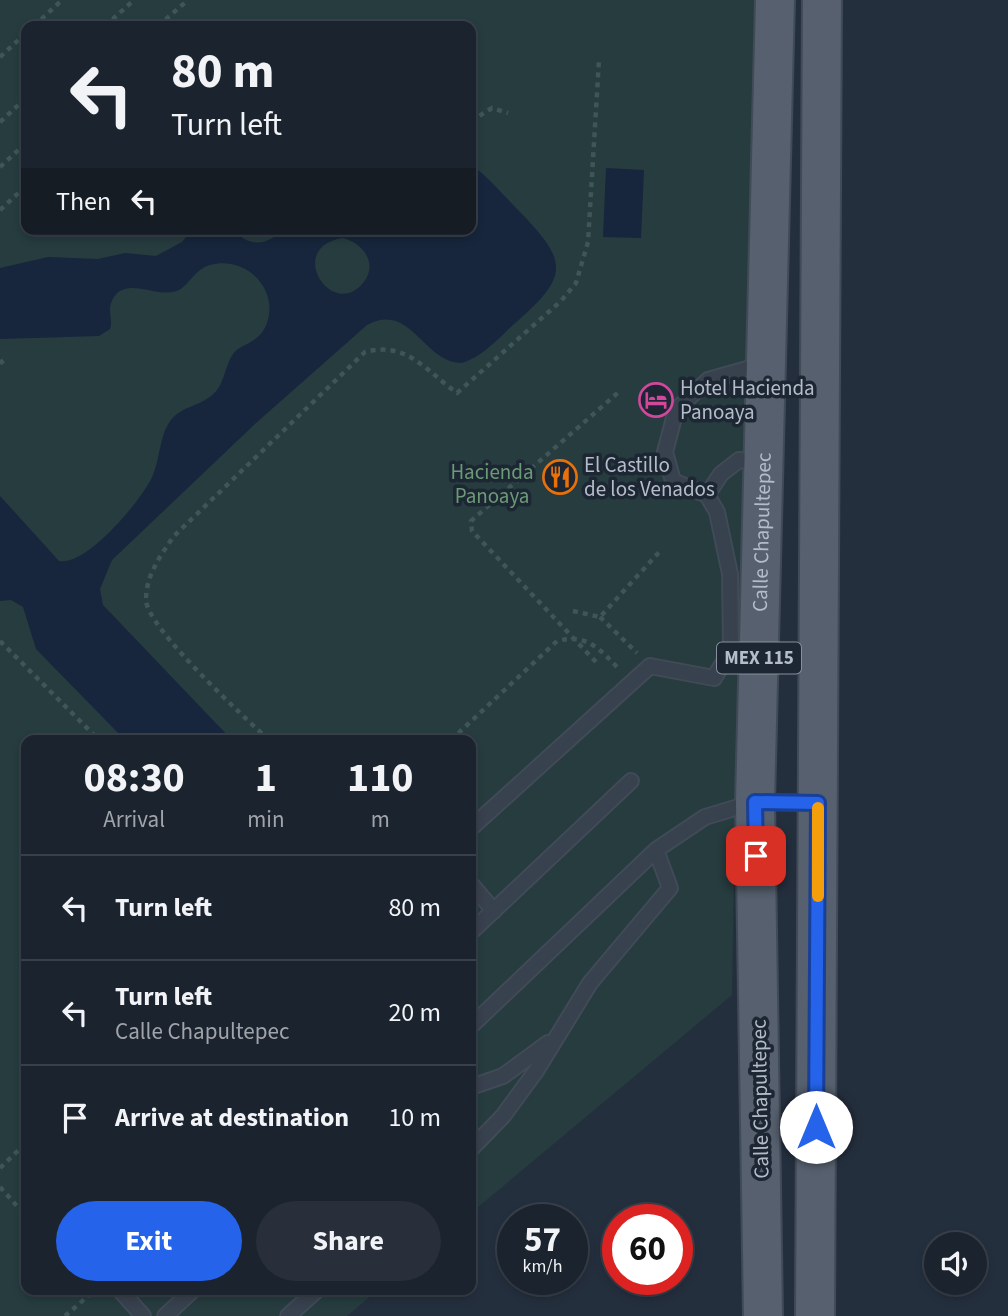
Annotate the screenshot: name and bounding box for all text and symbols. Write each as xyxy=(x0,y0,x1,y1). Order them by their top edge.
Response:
text: 80 m xyxy=(171,37,275,107)
icon: left xyxy=(56,49,147,140)
text: Turn left xyxy=(171,102,282,148)
icon: left xyxy=(125,182,163,220)
text: Then xyxy=(56,183,111,220)
place label: Hotel Hacienda Panoaya xyxy=(680,373,815,427)
hotel icon: Hotel Hacienda Panoaya xyxy=(637,381,675,419)
place label: El Castillo de los Venados xyxy=(584,450,715,504)
street label: Calle Chapultepec xyxy=(745,452,779,612)
park label: Hacienda Panoaya xyxy=(450,457,534,511)
restaurant icon: El Castillo de los Venados xyxy=(541,458,579,496)
road number: MEX 115 xyxy=(717,642,801,674)
text: 08:30 xyxy=(83,748,185,808)
text: 1 xyxy=(255,748,277,808)
text: 110 xyxy=(347,748,414,808)
text: Arrival xyxy=(103,803,165,836)
text: min xyxy=(247,803,285,836)
text: m xyxy=(371,803,390,836)
pin xyxy=(726,826,786,886)
icon: arrive xyxy=(737,837,775,875)
icon: left xyxy=(56,889,94,927)
text: Turn left xyxy=(115,889,212,926)
text: 80 m xyxy=(388,889,441,926)
text: Turn left xyxy=(115,978,212,1015)
icon: left xyxy=(56,994,94,1032)
text: 20 m xyxy=(388,994,441,1031)
text: Calle Chapultepec xyxy=(115,1015,289,1048)
street label: Calle Chapultepec xyxy=(744,1019,776,1179)
position arrow xyxy=(779,1090,853,1164)
icon: arrive xyxy=(56,1099,94,1137)
text: Arrive at destination xyxy=(115,1099,349,1136)
text: 10 m xyxy=(388,1099,441,1136)
button: Exit xyxy=(56,1201,242,1281)
button: Share xyxy=(256,1201,441,1281)
speed limit sign: 60 xyxy=(602,1204,693,1295)
text: 57 xyxy=(524,1215,561,1265)
map controls xyxy=(924,1232,987,1295)
button: sound xyxy=(924,1232,987,1295)
text: km/h xyxy=(523,1254,562,1279)

